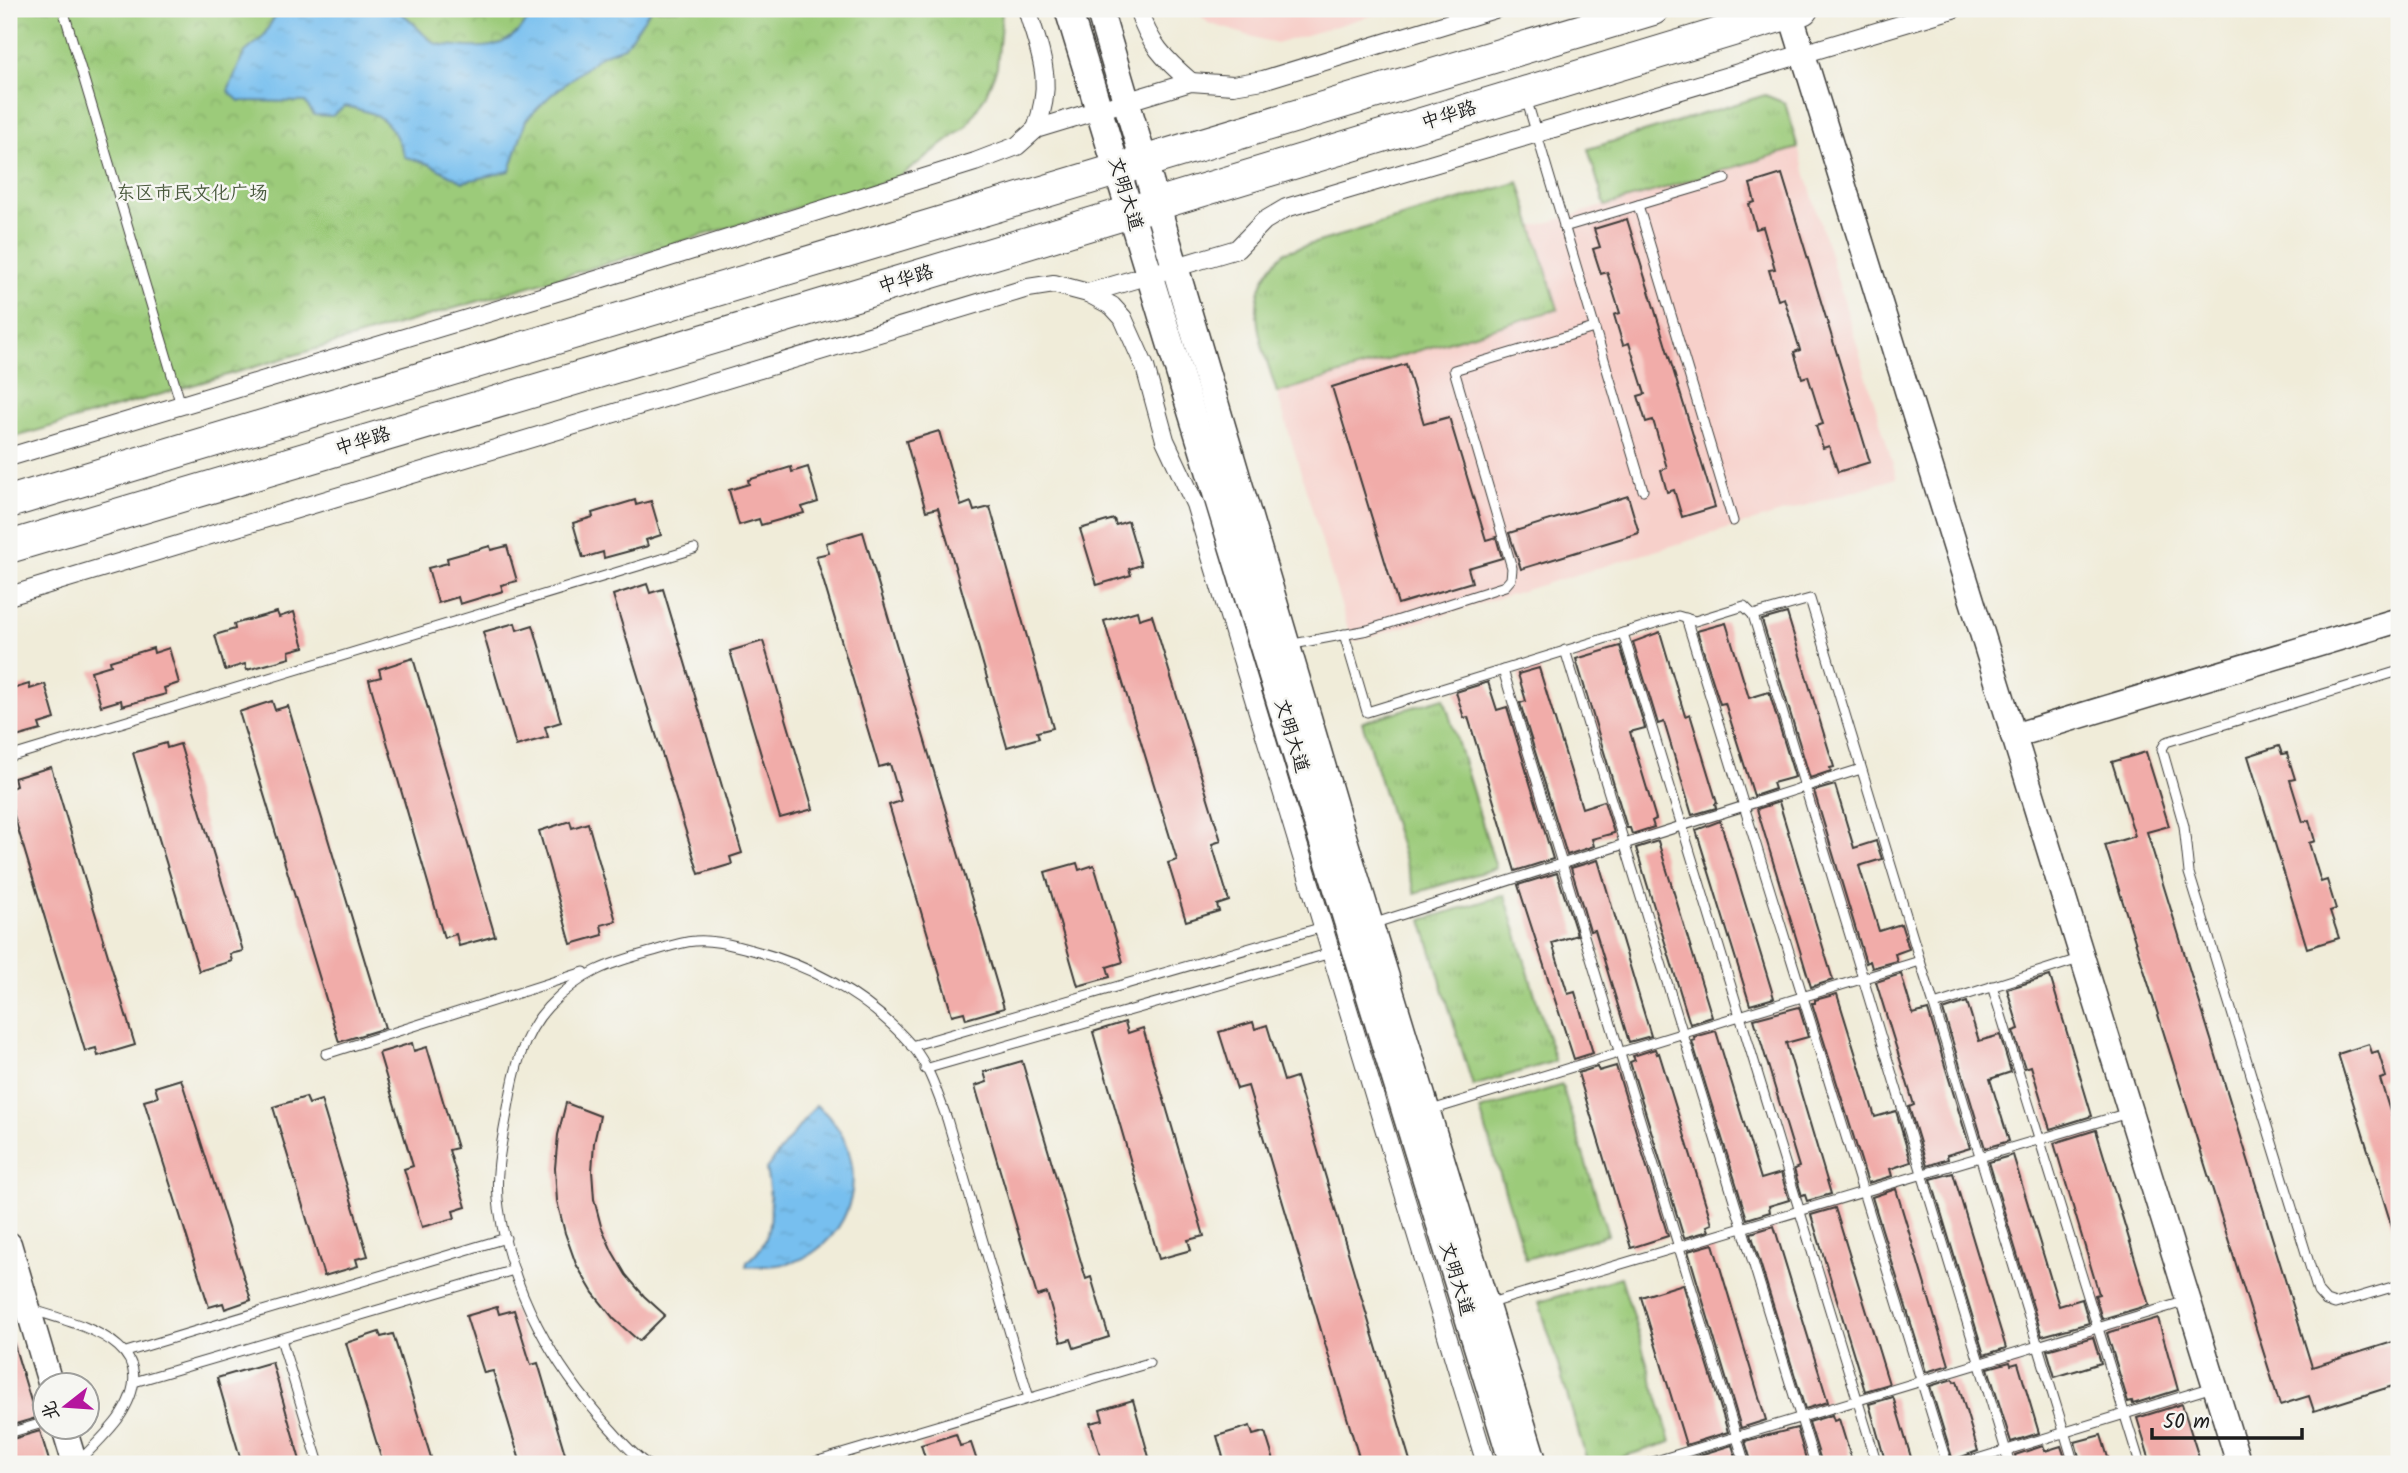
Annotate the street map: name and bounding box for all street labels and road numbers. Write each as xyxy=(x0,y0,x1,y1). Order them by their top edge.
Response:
street label: 中华路 xyxy=(1417,93,1481,139)
street label: 文明大道 xyxy=(1100,153,1150,235)
street label: 中华路 xyxy=(874,257,938,303)
street label: 中华路 xyxy=(331,419,395,465)
street label: 文明大道 xyxy=(1266,695,1316,777)
street label: 文明大道 xyxy=(1431,1238,1481,1320)

